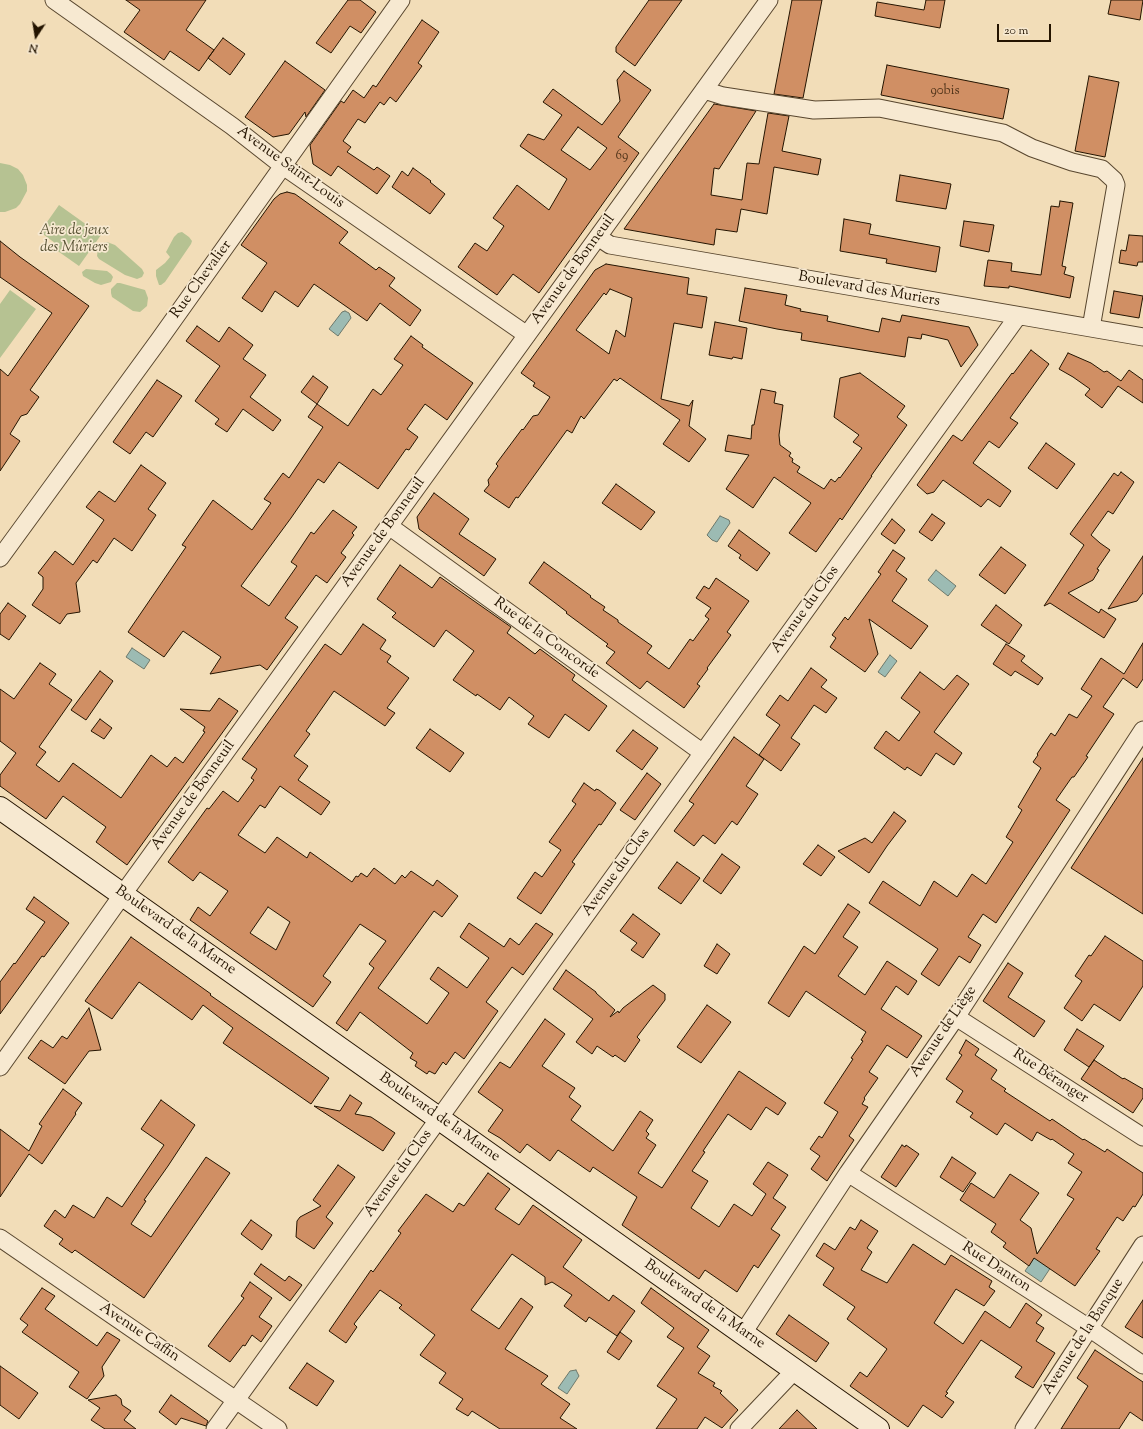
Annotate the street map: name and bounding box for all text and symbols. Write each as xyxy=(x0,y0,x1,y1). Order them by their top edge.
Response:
north arrow xyxy=(16,16,56,56)
scale bar xyxy=(999,16,1053,42)
text: 20 m xyxy=(1004,22,1028,40)
text: N xyxy=(28,39,39,56)
house number: 90bis xyxy=(931,84,959,100)
street label: Avenue Saint-Louis xyxy=(233,123,347,213)
house number: 69 xyxy=(616,149,628,165)
street label: Avenue de Bonneuil xyxy=(528,212,620,328)
park label: Aire de jeux des Mûriers xyxy=(39,222,109,257)
street label: Rue Chevalier xyxy=(168,237,236,323)
street label: Boulevard des Muriers xyxy=(797,269,941,311)
street label: Avenue de Bonneuil xyxy=(338,475,430,591)
street label: Avenue du Clos xyxy=(768,563,844,657)
street label: Rue de la Concorde xyxy=(490,595,602,683)
street label: Avenue de Bonneuil xyxy=(148,738,240,854)
street label: Avenue du Clos xyxy=(579,826,655,920)
street label: Boulevard de la Marne xyxy=(111,882,239,980)
street label: Avenue de Liège xyxy=(907,983,981,1081)
street label: Rue Béranger xyxy=(1009,1046,1091,1108)
street label: Boulevard de la Marne xyxy=(375,1069,503,1167)
street label: Avenue du Clos xyxy=(361,1127,437,1221)
street label: Rue Danton xyxy=(958,1239,1034,1297)
street label: Boulevard de la Marne xyxy=(640,1256,768,1354)
street label: Avenue de la Banque xyxy=(1040,1275,1128,1399)
street label: Avenue Caffin xyxy=(95,1300,183,1366)

